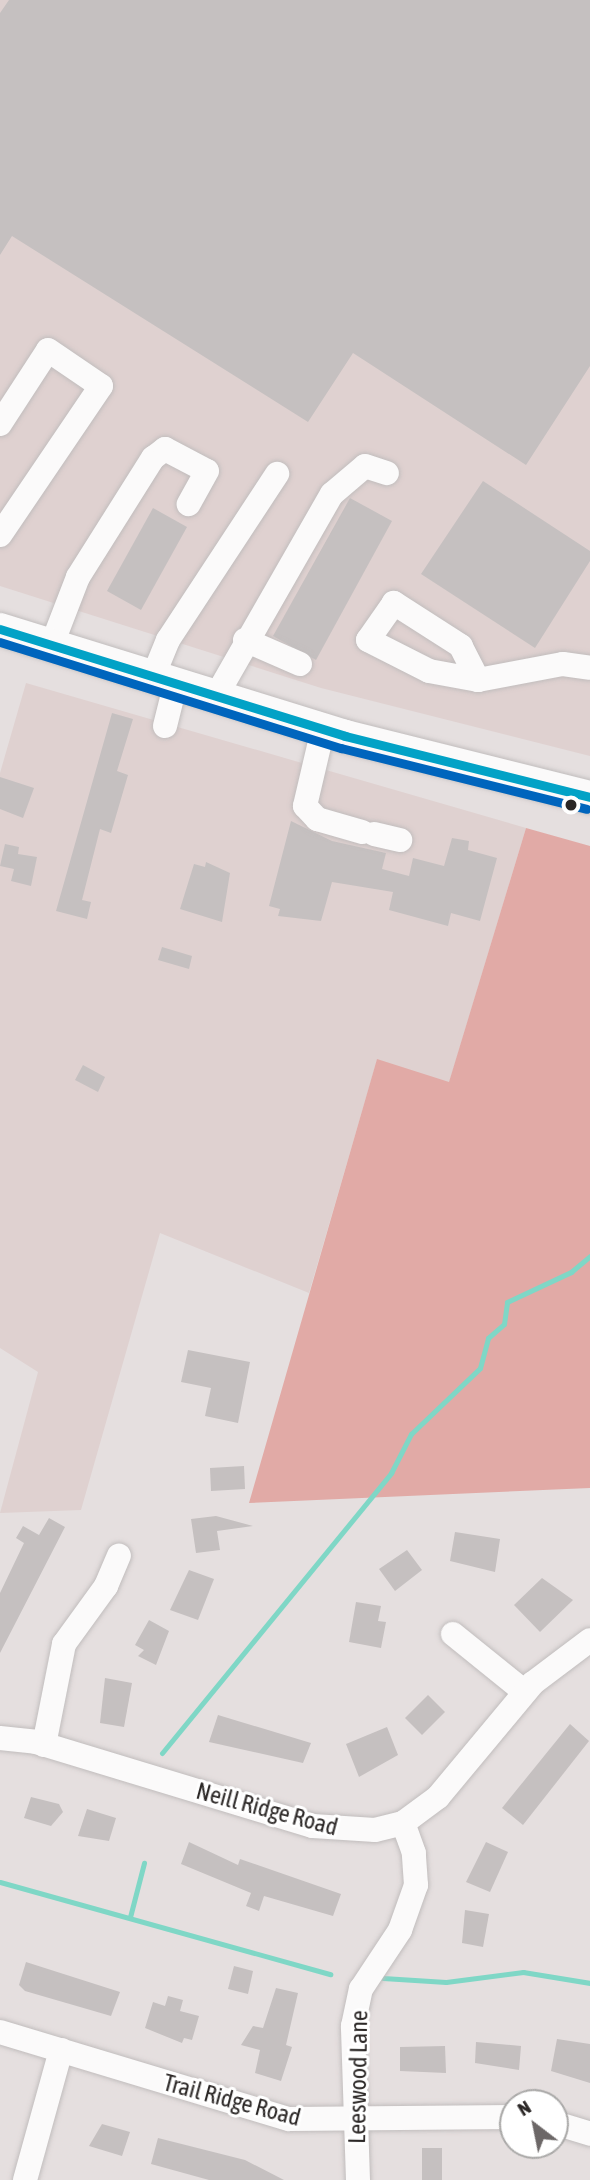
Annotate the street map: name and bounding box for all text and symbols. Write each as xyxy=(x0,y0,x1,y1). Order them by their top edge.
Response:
unlabelled marker xyxy=(564,798,578,812)
street label: Neill Ridge Road xyxy=(193,1776,341,1842)
street label: Leeswood Lane xyxy=(342,2010,374,2144)
street label: Trail Ridge Road xyxy=(160,2068,304,2132)
north arrow xyxy=(499,2089,569,2159)
text: N xyxy=(513,2096,535,2120)

